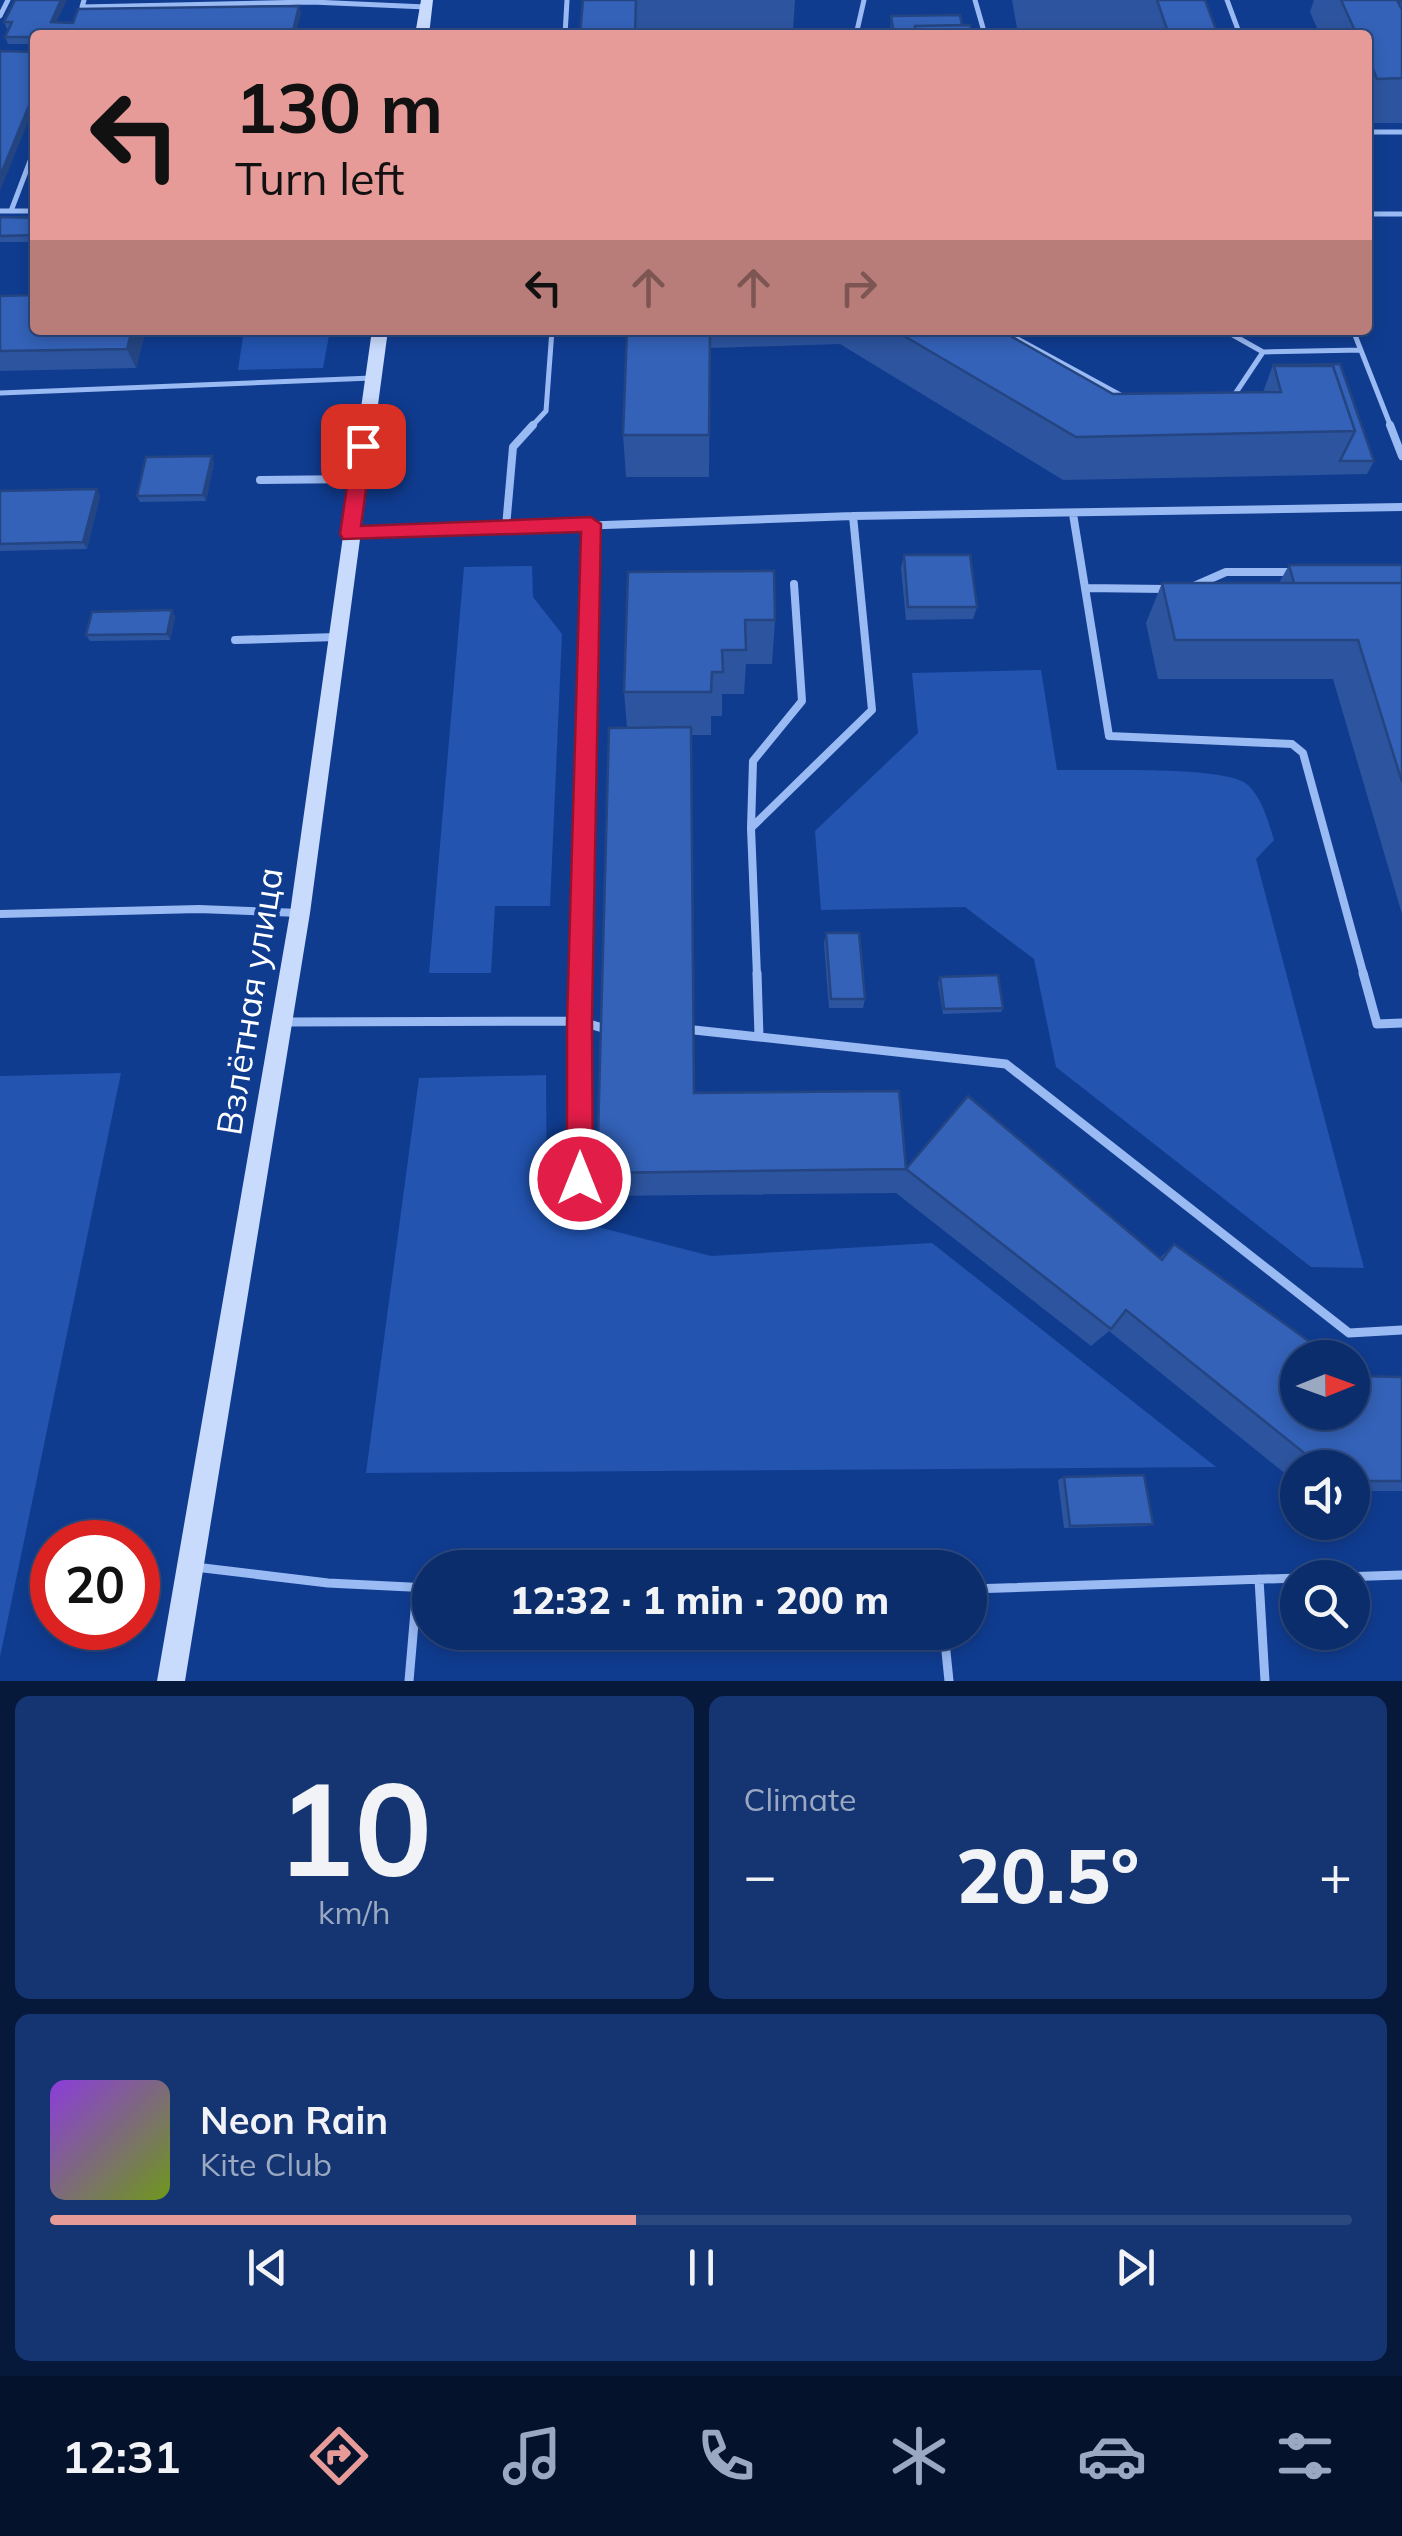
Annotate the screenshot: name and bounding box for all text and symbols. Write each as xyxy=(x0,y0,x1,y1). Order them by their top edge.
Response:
text: 130 m xyxy=(235,63,443,151)
icon: left xyxy=(70,70,200,200)
text: Turn left xyxy=(235,150,404,206)
icon: left xyxy=(516,260,571,315)
icon: ahead xyxy=(621,260,676,315)
icon: ahead xyxy=(726,260,781,315)
icon: right xyxy=(831,260,886,315)
pin xyxy=(321,404,406,489)
icon: arrive xyxy=(336,419,391,474)
street label: Взлётная улица xyxy=(206,864,292,1138)
position arrow xyxy=(528,1127,632,1231)
north arrow xyxy=(1280,1340,1370,1430)
map controls xyxy=(1280,1340,1370,1650)
button: sound xyxy=(1280,1450,1370,1540)
speed limit sign: 20 xyxy=(30,1520,160,1650)
button: search xyxy=(1280,1560,1370,1650)
text: 12:32 · 1 min · 200 m xyxy=(510,1576,889,1624)
text: 10 xyxy=(276,1745,432,1909)
text: Climate xyxy=(744,1779,856,1819)
text: 20.5° xyxy=(956,1828,1139,1922)
text: − xyxy=(744,1840,777,1909)
text: + xyxy=(1319,1840,1352,1909)
text: km/h xyxy=(318,1892,390,1932)
text: Neon Rain xyxy=(200,2096,388,2144)
text: Kite Club xyxy=(200,2144,332,2184)
icon: previous xyxy=(240,2240,295,2295)
icon: pause xyxy=(674,2240,729,2295)
icon: next xyxy=(1108,2240,1163,2295)
icon: directions xyxy=(304,2421,374,2491)
icon: music xyxy=(497,2421,567,2491)
icon: phone xyxy=(691,2421,761,2491)
icon: climate xyxy=(884,2421,954,2491)
icon: car xyxy=(1077,2421,1147,2491)
icon: filters xyxy=(1270,2421,1340,2491)
text: 12:31 xyxy=(62,2428,181,2484)

